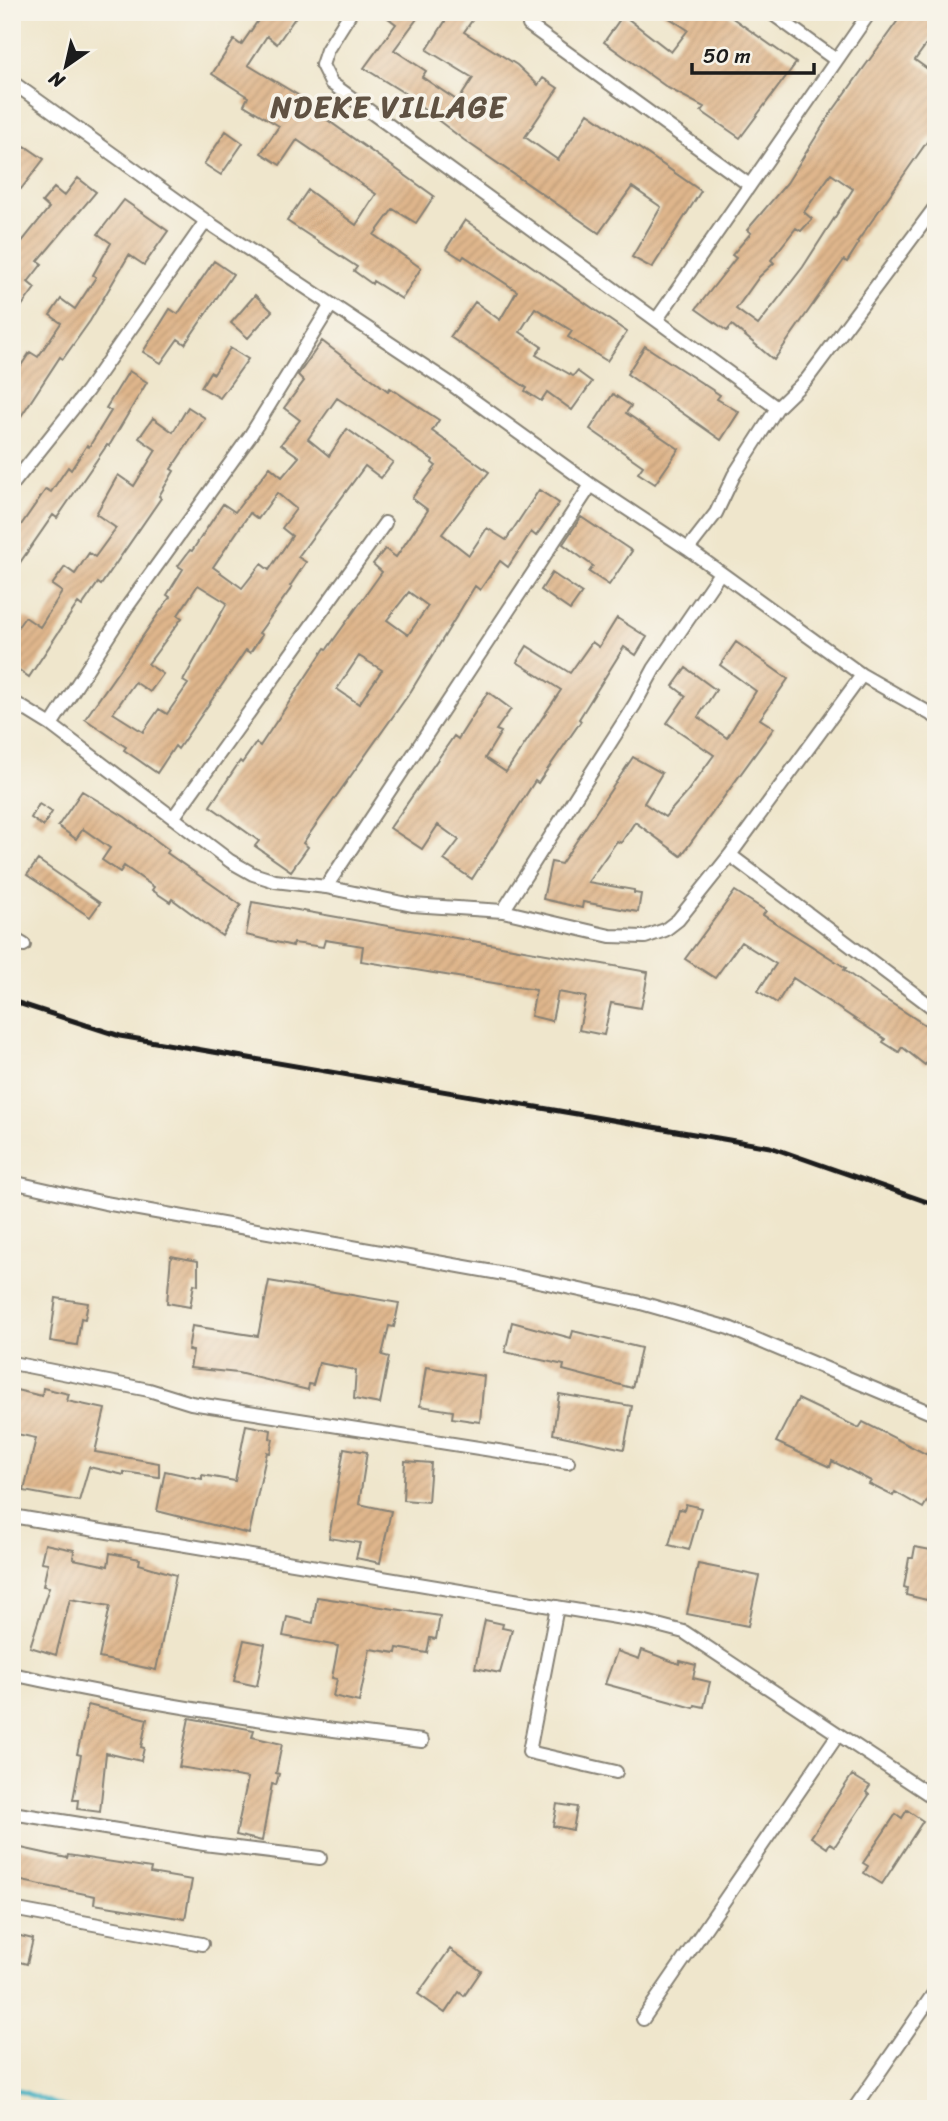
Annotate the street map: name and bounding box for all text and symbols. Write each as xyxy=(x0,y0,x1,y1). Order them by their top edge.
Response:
north arrow xyxy=(32,32,102,102)
scale bar xyxy=(692,32,815,76)
text: 50 m xyxy=(703,37,751,75)
text: N xyxy=(41,62,72,98)
district label: NDEKE VILLAGE xyxy=(270,80,508,134)

